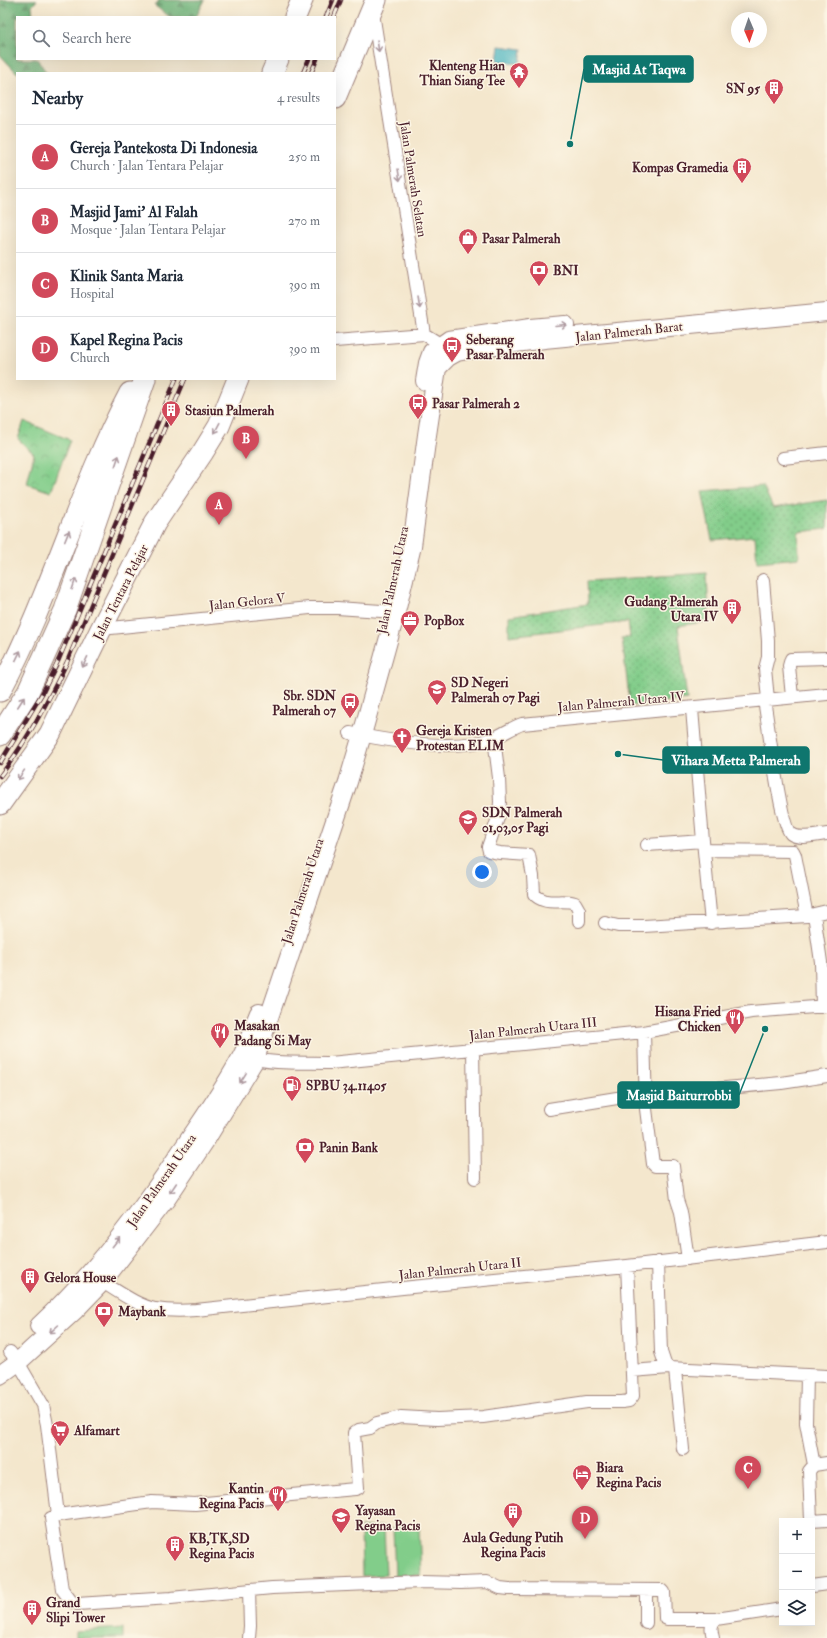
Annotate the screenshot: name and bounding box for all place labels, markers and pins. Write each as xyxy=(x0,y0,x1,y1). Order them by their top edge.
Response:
callout: Masjid At Taqwa xyxy=(584,56,693,82)
place label: Klenteng Hian Thian Siang Tee xyxy=(419,58,506,90)
temple icon: Klenteng Hian Thian Siang Tee xyxy=(508,61,530,89)
building icon: SN 95 xyxy=(763,77,785,105)
place label: SN 95 xyxy=(726,81,760,97)
building icon: Kompas Gramedia xyxy=(731,156,753,184)
place label: Kompas Gramedia xyxy=(632,160,729,177)
shop icon: Pasar Palmerah xyxy=(457,227,479,255)
place label: Pasar Palmerah xyxy=(482,231,561,247)
bank icon: BNI xyxy=(528,259,550,287)
place label: BNI xyxy=(553,263,579,279)
place label: Seberang Pasar Palmerah xyxy=(466,332,545,363)
bus stop icon: Seberang Pasar Palmerah xyxy=(441,335,463,363)
bus stop icon: Pasar Palmerah 2 xyxy=(407,392,429,420)
place label: Pasar Palmerah 2 xyxy=(432,396,520,412)
building icon: Stasiun Palmerah xyxy=(160,399,182,427)
place label: Stasiun Palmerah xyxy=(185,403,274,419)
pin: B xyxy=(233,426,259,459)
pin: A xyxy=(206,492,232,525)
place label: Gudang Palmerah Utara IV xyxy=(624,594,719,625)
building icon: Gudang Palmerah Utara IV xyxy=(721,597,743,625)
office icon: PopBox xyxy=(399,609,421,637)
place label: PopBox xyxy=(424,613,464,630)
place label: SD Negeri Palmerah 07 Pagi xyxy=(451,675,541,707)
school or university icon: SD Negeri Palmerah 07 Pagi xyxy=(426,678,448,706)
place label: Sbr. SDN Palmerah 07 xyxy=(272,688,337,719)
bus stop icon: Sbr. SDN Palmerah 07 xyxy=(339,691,361,719)
place label: Gereja Kristen Protestan ELIM xyxy=(416,723,505,754)
church icon: Gereja Kristen Protestan ELIM xyxy=(391,726,413,754)
callout: Vihara Metta Palmerah xyxy=(663,747,809,773)
place label: SDN Palmerah 01,03,05 Pagi xyxy=(482,805,563,837)
school or university icon: SDN Palmerah 01,03,05 Pagi xyxy=(457,808,479,836)
place label: Hisana Fried Chicken xyxy=(654,1004,722,1035)
restaurant icon: Hisana Fried Chicken xyxy=(724,1007,746,1035)
place label: Masakan Padang Si May xyxy=(233,1018,312,1050)
restaurant icon: Masakan Padang Si May xyxy=(209,1021,231,1049)
fuel station icon: SPBU 34.11405 xyxy=(281,1074,303,1102)
place label: SPBU 34.11405 xyxy=(306,1078,387,1094)
callout: Masjid Baiturrobbi xyxy=(618,1082,739,1108)
bank icon: Panin Bank xyxy=(294,1136,316,1164)
place label: Panin Bank xyxy=(319,1140,379,1156)
building icon: Gelora House xyxy=(19,1266,41,1294)
place label: Gelora House xyxy=(44,1270,117,1286)
bank icon: Maybank xyxy=(93,1300,115,1328)
place label: Maybank xyxy=(117,1304,167,1321)
supermarket icon: Alfamart xyxy=(49,1419,71,1447)
place label: Alfamart xyxy=(73,1423,120,1439)
pin: C xyxy=(735,1456,761,1489)
place label: Biara Regina Pacis xyxy=(596,1460,662,1492)
hotel icon: Biara Regina Pacis xyxy=(571,1463,593,1491)
place label: Kantin Regina Pacis xyxy=(199,1481,265,1513)
restaurant icon: Kantin Regina Pacis xyxy=(267,1484,289,1512)
building icon: Aula Gedung Putih Regina Pacis xyxy=(502,1501,524,1529)
place label: Yayasan Regina Pacis xyxy=(354,1503,421,1535)
school or university icon: Yayasan Regina Pacis xyxy=(330,1506,352,1534)
pin: D xyxy=(572,1506,598,1539)
place label: Aula Gedung Putih Regina Pacis xyxy=(462,1530,563,1562)
place label: KB,TK,SD Regina Pacis xyxy=(189,1531,255,1563)
building icon: KB,TK,SD Regina Pacis xyxy=(164,1534,186,1562)
place label: Grand Slipi Tower xyxy=(46,1595,106,1627)
building icon: Grand Slipi Tower xyxy=(21,1598,43,1626)

